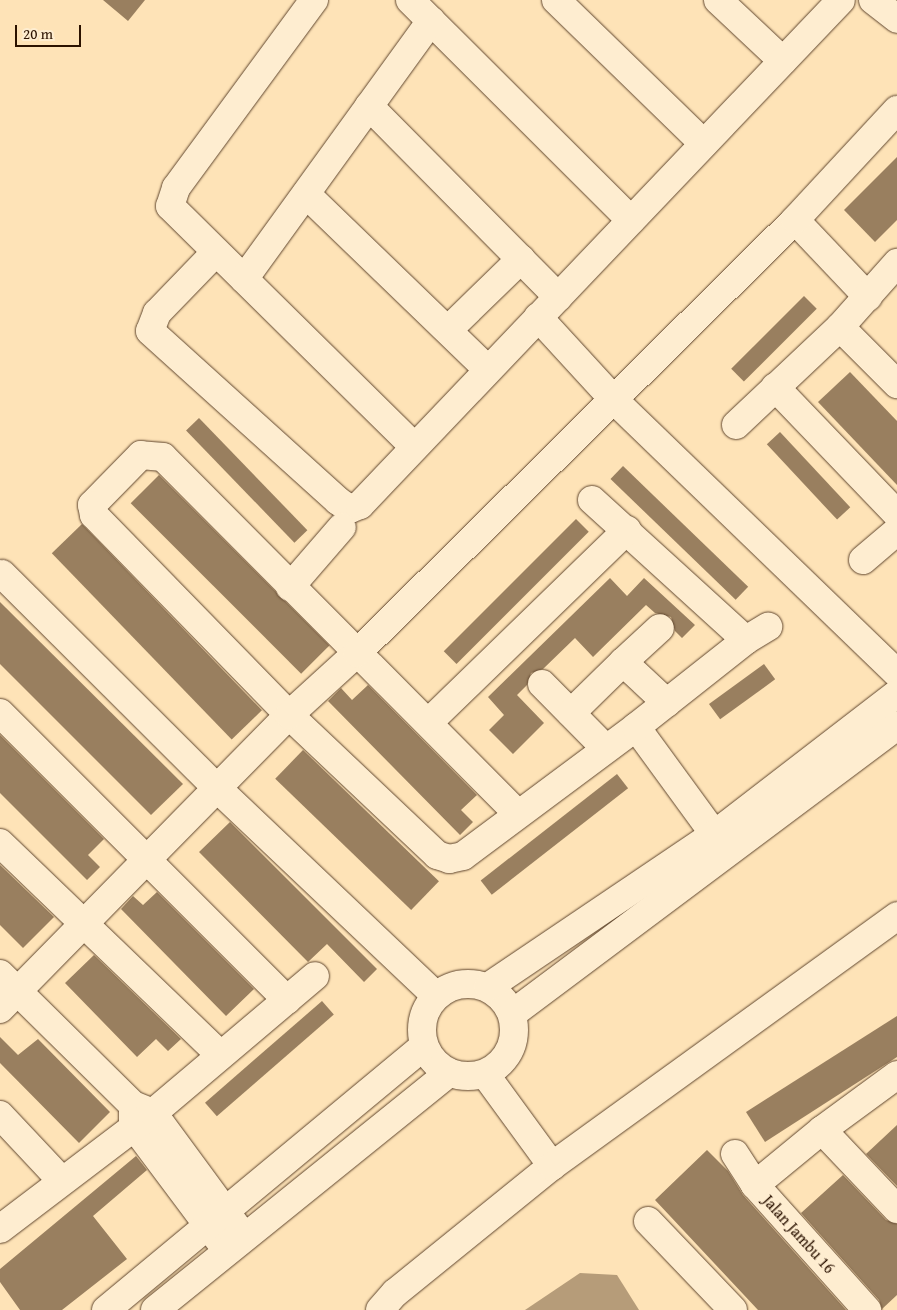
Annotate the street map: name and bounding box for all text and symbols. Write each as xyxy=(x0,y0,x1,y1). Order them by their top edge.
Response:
scale bar xyxy=(18,15,84,47)
text: 20 m xyxy=(23,23,53,44)
street label: Jalan Jambu 16 xyxy=(759,1191,839,1277)

